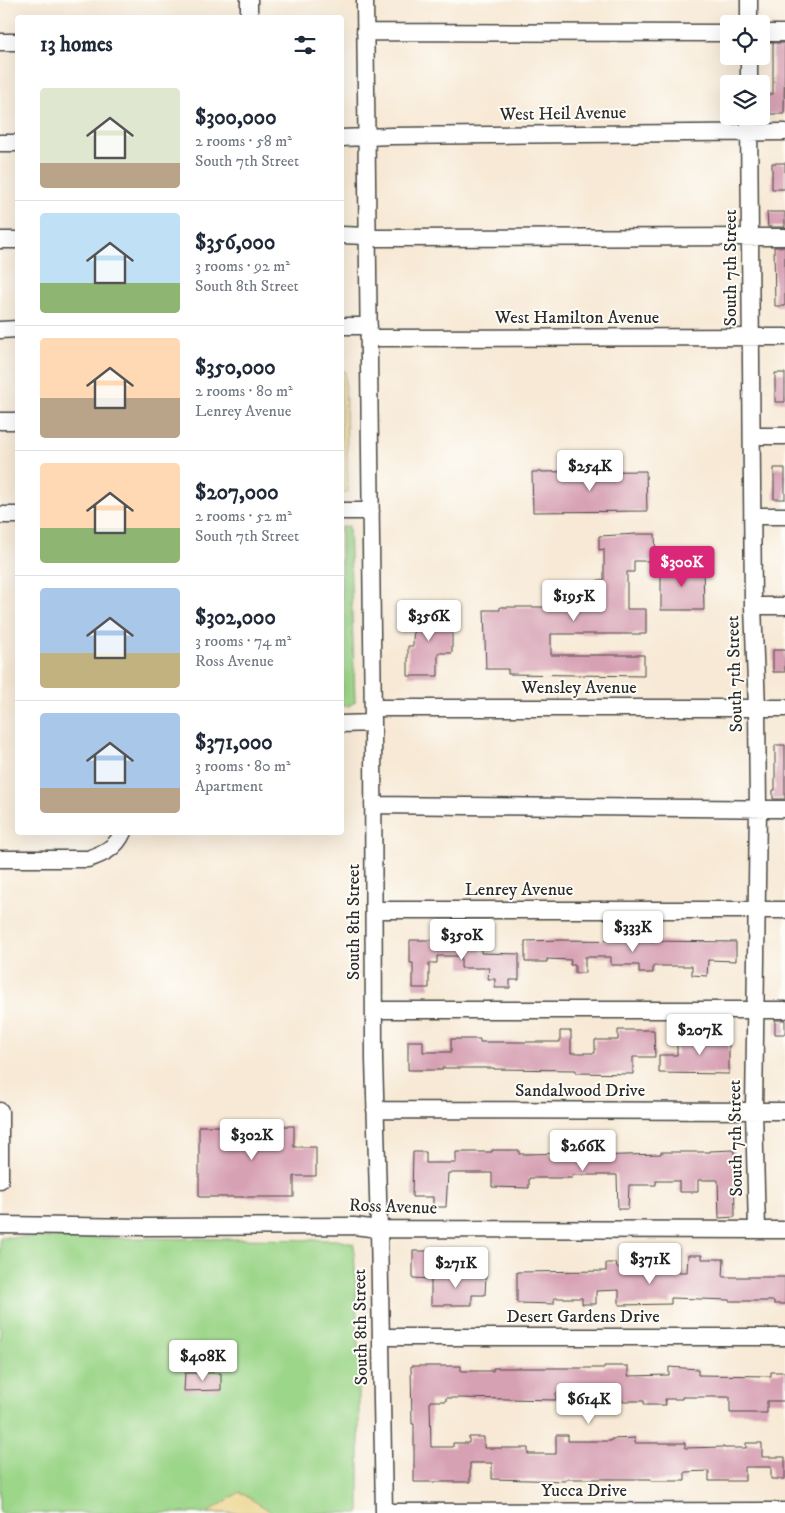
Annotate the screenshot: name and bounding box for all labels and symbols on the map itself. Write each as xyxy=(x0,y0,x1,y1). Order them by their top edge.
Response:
street label: West Heil Avenue xyxy=(498,102,627,126)
street label: South 7th Street xyxy=(720,209,742,327)
street label: West Hamilton Avenue xyxy=(494,307,659,329)
pin: $254K xyxy=(555,450,625,492)
pin: $300K xyxy=(647,546,717,588)
pin: $195K xyxy=(539,580,609,622)
pin: $356K xyxy=(394,600,464,642)
street label: South 7th Street xyxy=(722,615,748,733)
street label: Wensley Avenue xyxy=(520,677,637,699)
street label: South 8th Street xyxy=(343,863,365,980)
street label: Lenrey Avenue xyxy=(465,879,573,901)
pin: $333K xyxy=(598,910,668,953)
pin: $350K xyxy=(427,918,497,961)
pin: $207K xyxy=(665,1014,735,1056)
street label: South 7th Street xyxy=(724,1079,748,1197)
street label: Sandalwood Drive xyxy=(515,1080,645,1102)
pin: $302K xyxy=(217,1118,287,1161)
pin: $266K xyxy=(548,1130,618,1172)
street label: Ross Avenue xyxy=(348,1194,438,1220)
pin: $371K xyxy=(615,1242,685,1285)
pin: $271K xyxy=(421,1246,491,1289)
street label: South 8th Street xyxy=(349,1268,373,1385)
street label: Desert Gardens Drive xyxy=(506,1306,660,1328)
pin: $408K xyxy=(168,1340,238,1382)
pin: $614K xyxy=(554,1382,624,1425)
street label: Yucca Drive xyxy=(541,1480,627,1502)

